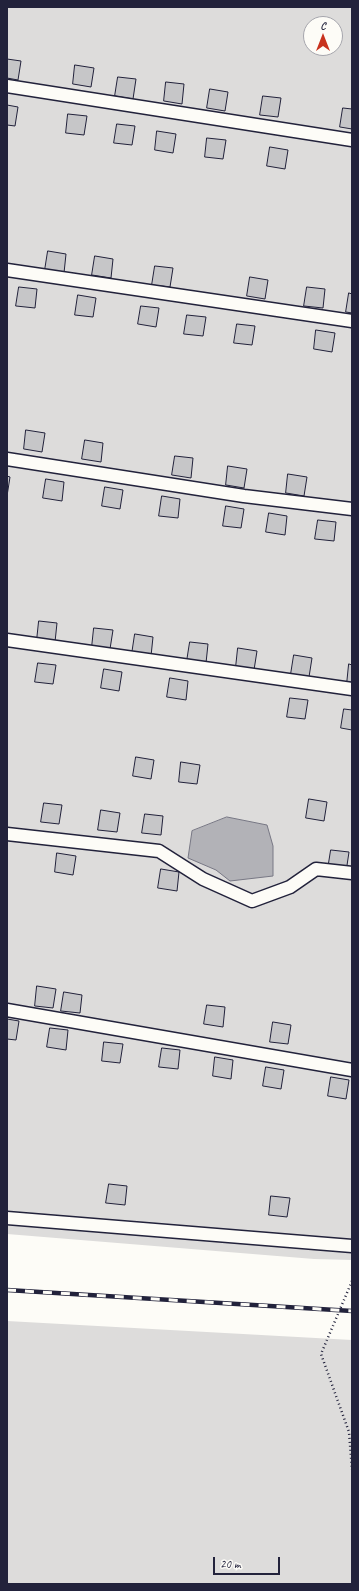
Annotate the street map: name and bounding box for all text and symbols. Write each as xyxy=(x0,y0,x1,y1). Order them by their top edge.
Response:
north arrow xyxy=(303,16,343,56)
text: С xyxy=(320,18,326,32)
scale bar xyxy=(215,1549,282,1575)
text: 20 m xyxy=(220,1556,240,1572)

